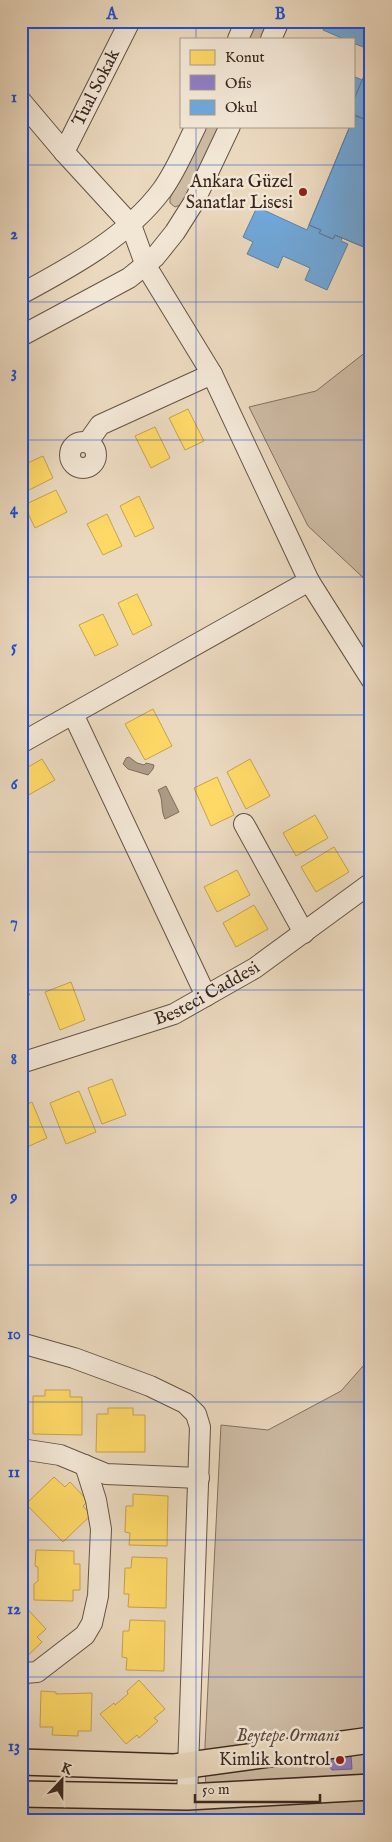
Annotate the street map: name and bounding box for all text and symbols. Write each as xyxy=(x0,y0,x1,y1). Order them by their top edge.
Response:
text: A xyxy=(106,5,119,25)
text: B xyxy=(275,5,286,25)
legend xyxy=(180,38,354,128)
street label: Tual Sokak xyxy=(67,45,126,130)
text: Konut xyxy=(225,48,265,67)
text: Ofis xyxy=(225,74,251,93)
text: 1 xyxy=(11,88,17,108)
text: Okul xyxy=(225,98,258,117)
place label: Ankara Güzel Sanatlar Lisesi xyxy=(186,171,293,215)
marker: Ankara Güzel Sanatlar Lisesi xyxy=(297,186,309,198)
text: 2 xyxy=(10,225,18,245)
text: 3 xyxy=(11,363,17,383)
text: 4 xyxy=(10,500,19,520)
text: 5 xyxy=(11,638,17,658)
text: 6 xyxy=(11,775,19,795)
text: 7 xyxy=(10,913,18,933)
street label: Besteci Caddesi xyxy=(151,957,265,1031)
text: 8 xyxy=(11,1050,17,1070)
text: 9 xyxy=(10,1188,18,1208)
text: 10 xyxy=(7,1325,21,1345)
text: 11 xyxy=(8,1463,20,1483)
text: 12 xyxy=(7,1600,21,1620)
park label: Beytepe Ormanı xyxy=(236,1725,340,1748)
text: 13 xyxy=(8,1737,20,1757)
place label: Kimlik kontrol xyxy=(219,1749,330,1772)
north arrow xyxy=(38,1754,88,1804)
marker: Kimlik kontrol xyxy=(334,1754,346,1766)
text: K xyxy=(58,1759,75,1779)
scale bar xyxy=(195,1772,320,1804)
text: 50 m xyxy=(202,1780,230,1799)

